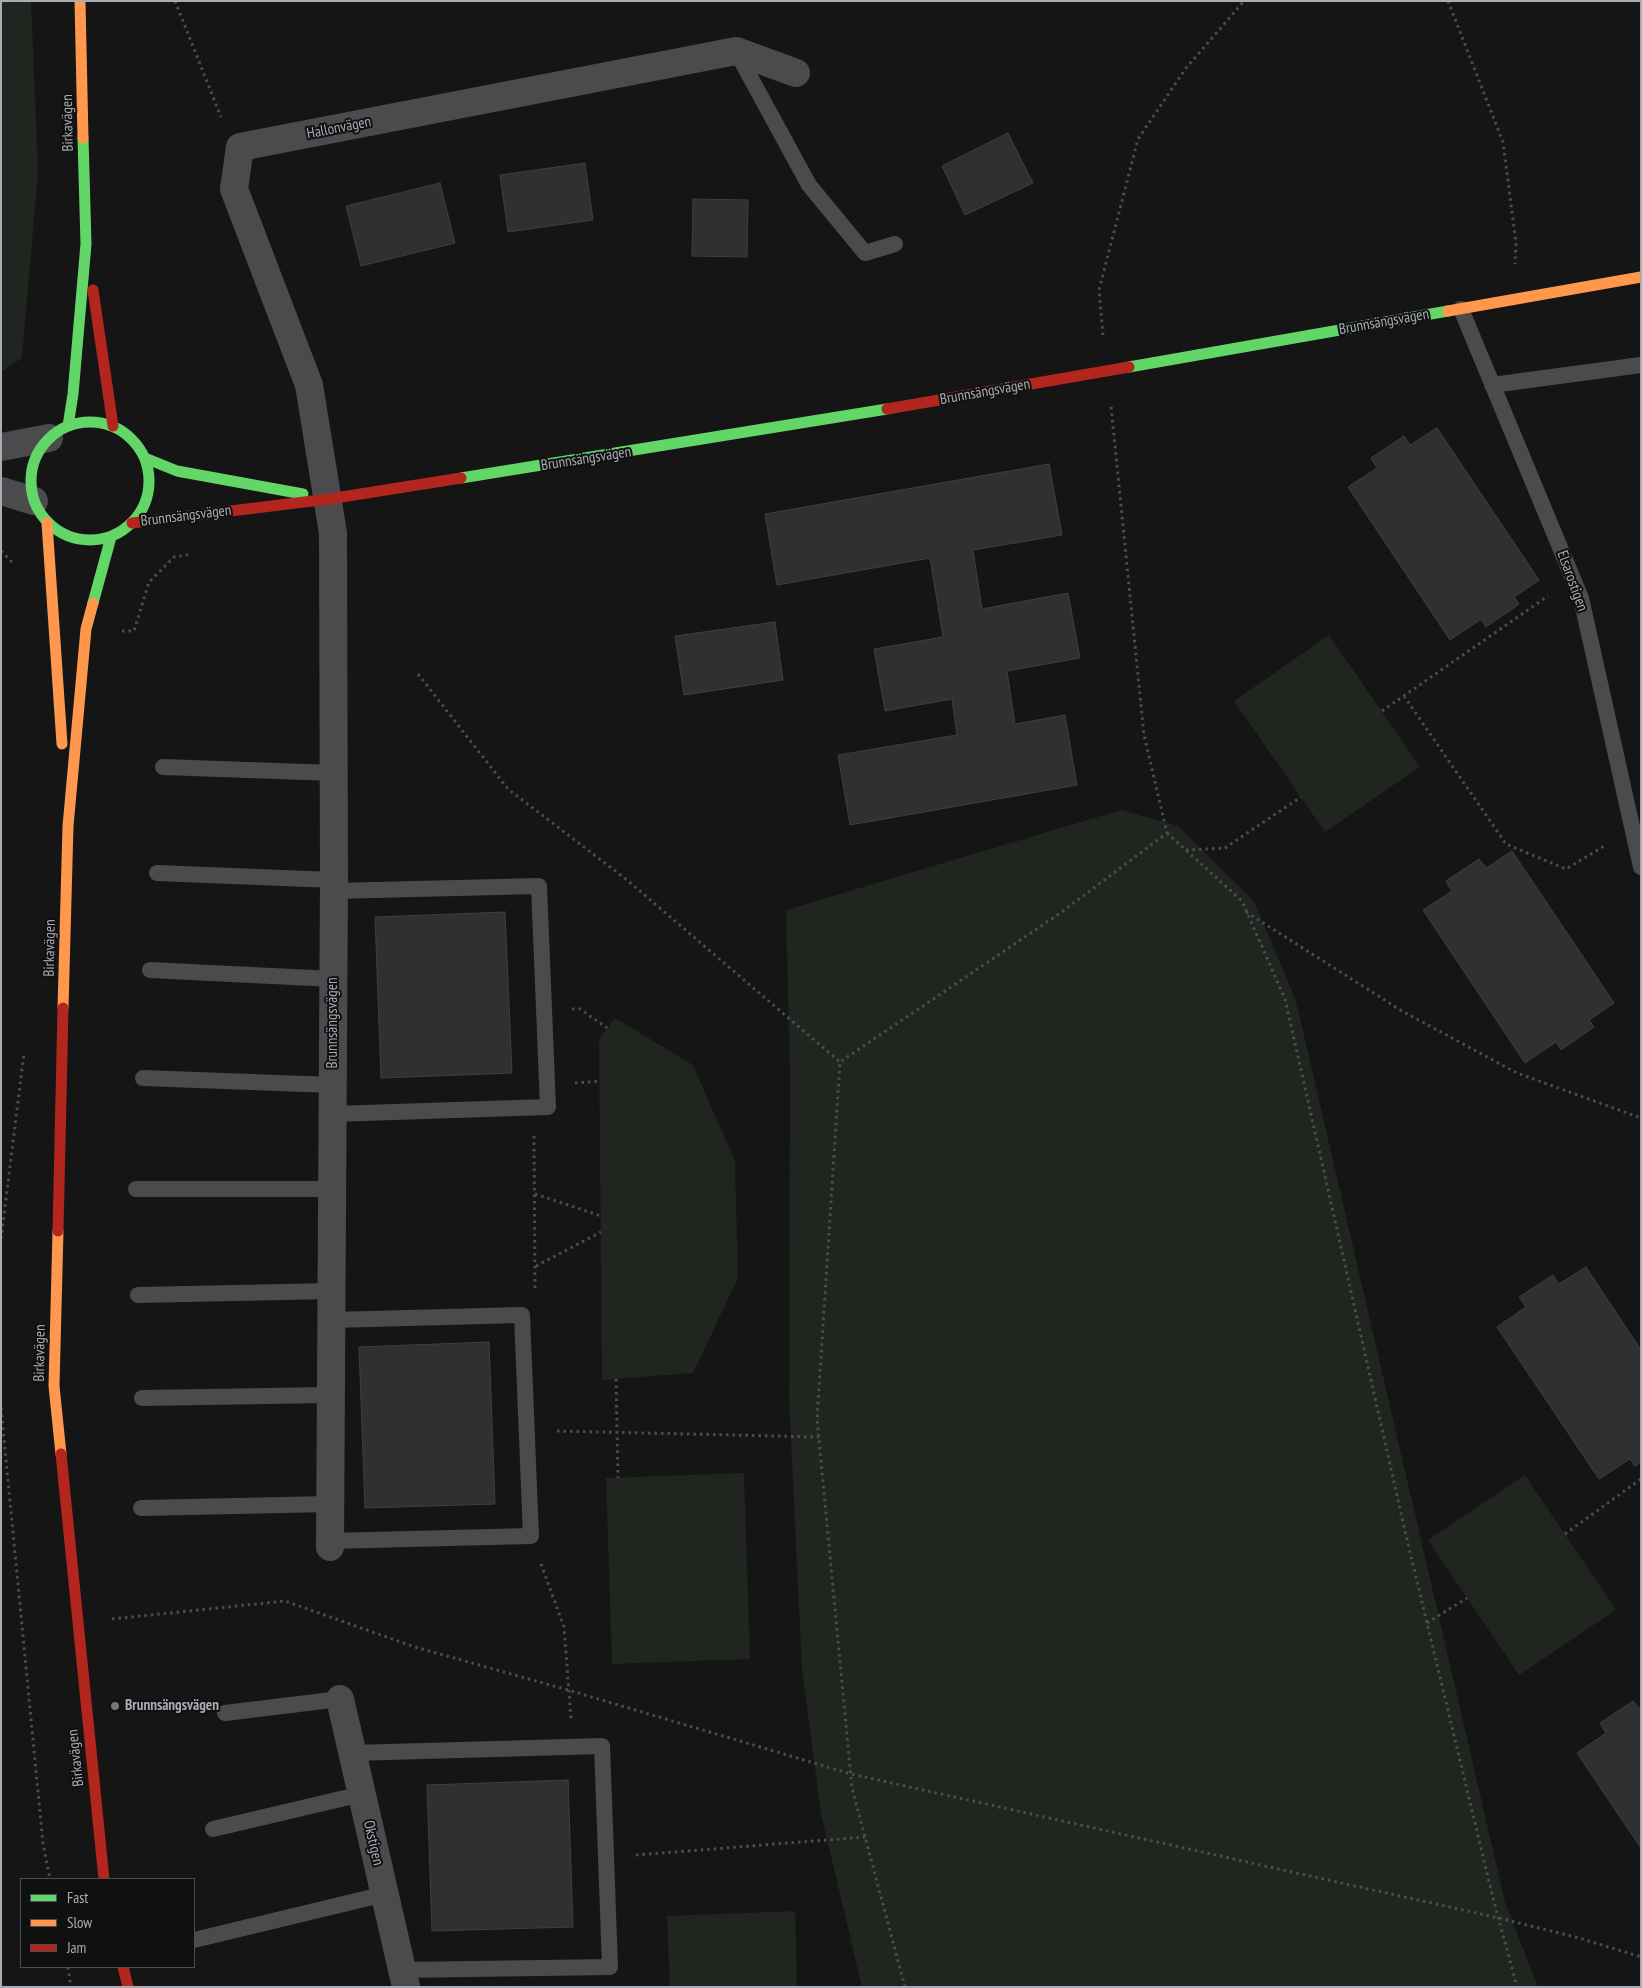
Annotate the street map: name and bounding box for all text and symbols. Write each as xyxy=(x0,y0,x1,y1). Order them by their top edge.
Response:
street label: Birkavägen xyxy=(59,94,77,152)
street label: Hallonvägen xyxy=(305,113,373,143)
street label: Brunnsängsvägen xyxy=(1338,305,1430,339)
street label: Brunnsängsvägen xyxy=(939,375,1031,409)
street label: Brunnsängsvägen xyxy=(540,443,632,475)
street label: Brunnsängsvägen xyxy=(140,502,232,530)
street label: Elsarostigen xyxy=(1553,548,1591,614)
street label: Birkavägen xyxy=(41,919,59,977)
street label: Brunnsängsvägen xyxy=(324,977,342,1069)
street label: Birkavägen xyxy=(31,1324,49,1382)
place label: Brunnsängsvägen xyxy=(125,1697,219,1715)
marker: Brunnsängsvägen xyxy=(109,1700,121,1712)
street label: Birkavägen xyxy=(64,1729,88,1787)
street label: Okstigen xyxy=(359,1819,387,1867)
legend xyxy=(20,1878,195,1968)
text: Fast xyxy=(67,1888,88,1907)
text: Slow xyxy=(67,1913,92,1932)
text: Jam xyxy=(67,1938,86,1957)

